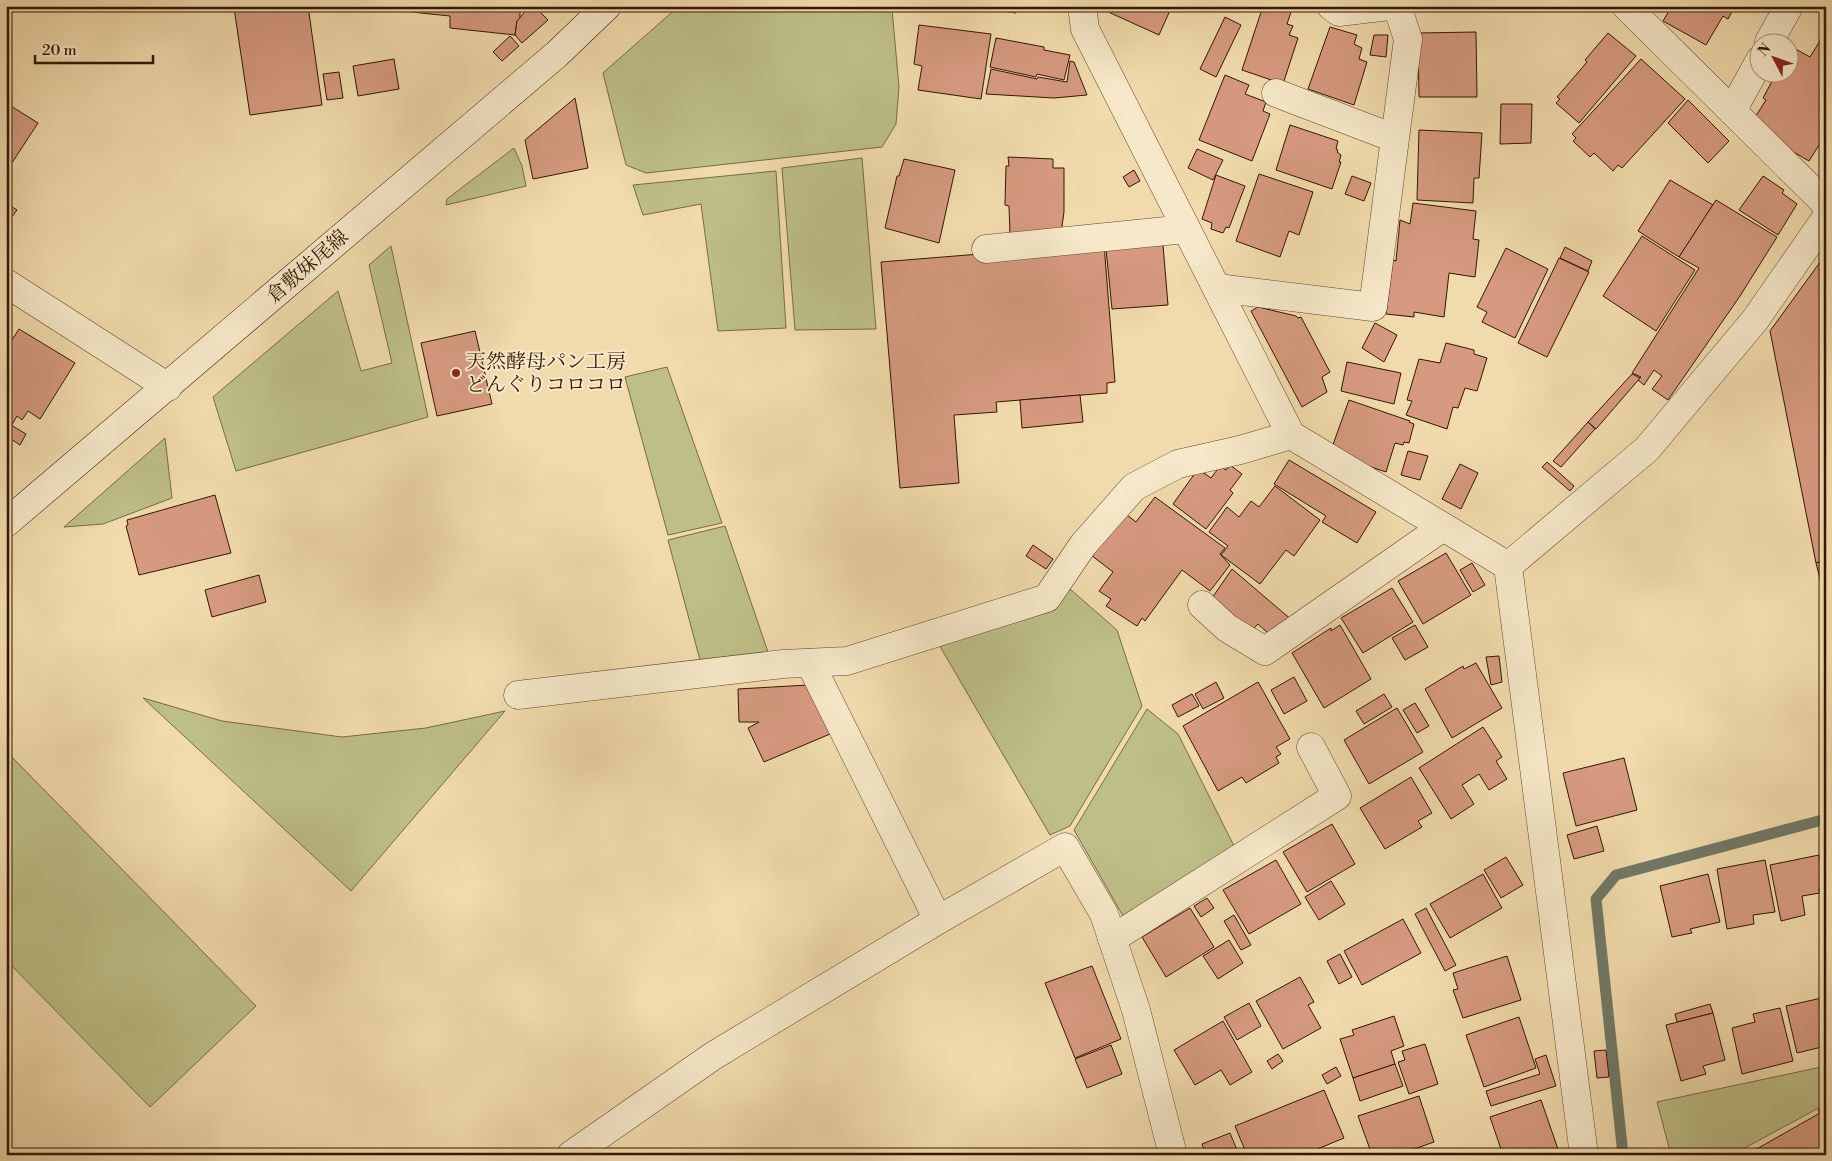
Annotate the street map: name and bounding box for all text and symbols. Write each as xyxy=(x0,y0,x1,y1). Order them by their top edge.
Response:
scale bar xyxy=(35,32,152,64)
north arrow xyxy=(1750,32,1800,82)
text: N xyxy=(1755,40,1775,60)
text: 20 m xyxy=(42,41,77,60)
street label: 倉敷妹尾線 xyxy=(262,225,354,309)
place label: 天然酵母パン工房 どんぐりコロコロ xyxy=(466,350,626,398)
marker: 天然酵母パン工房 どんぐりコロコロ xyxy=(450,367,462,379)

